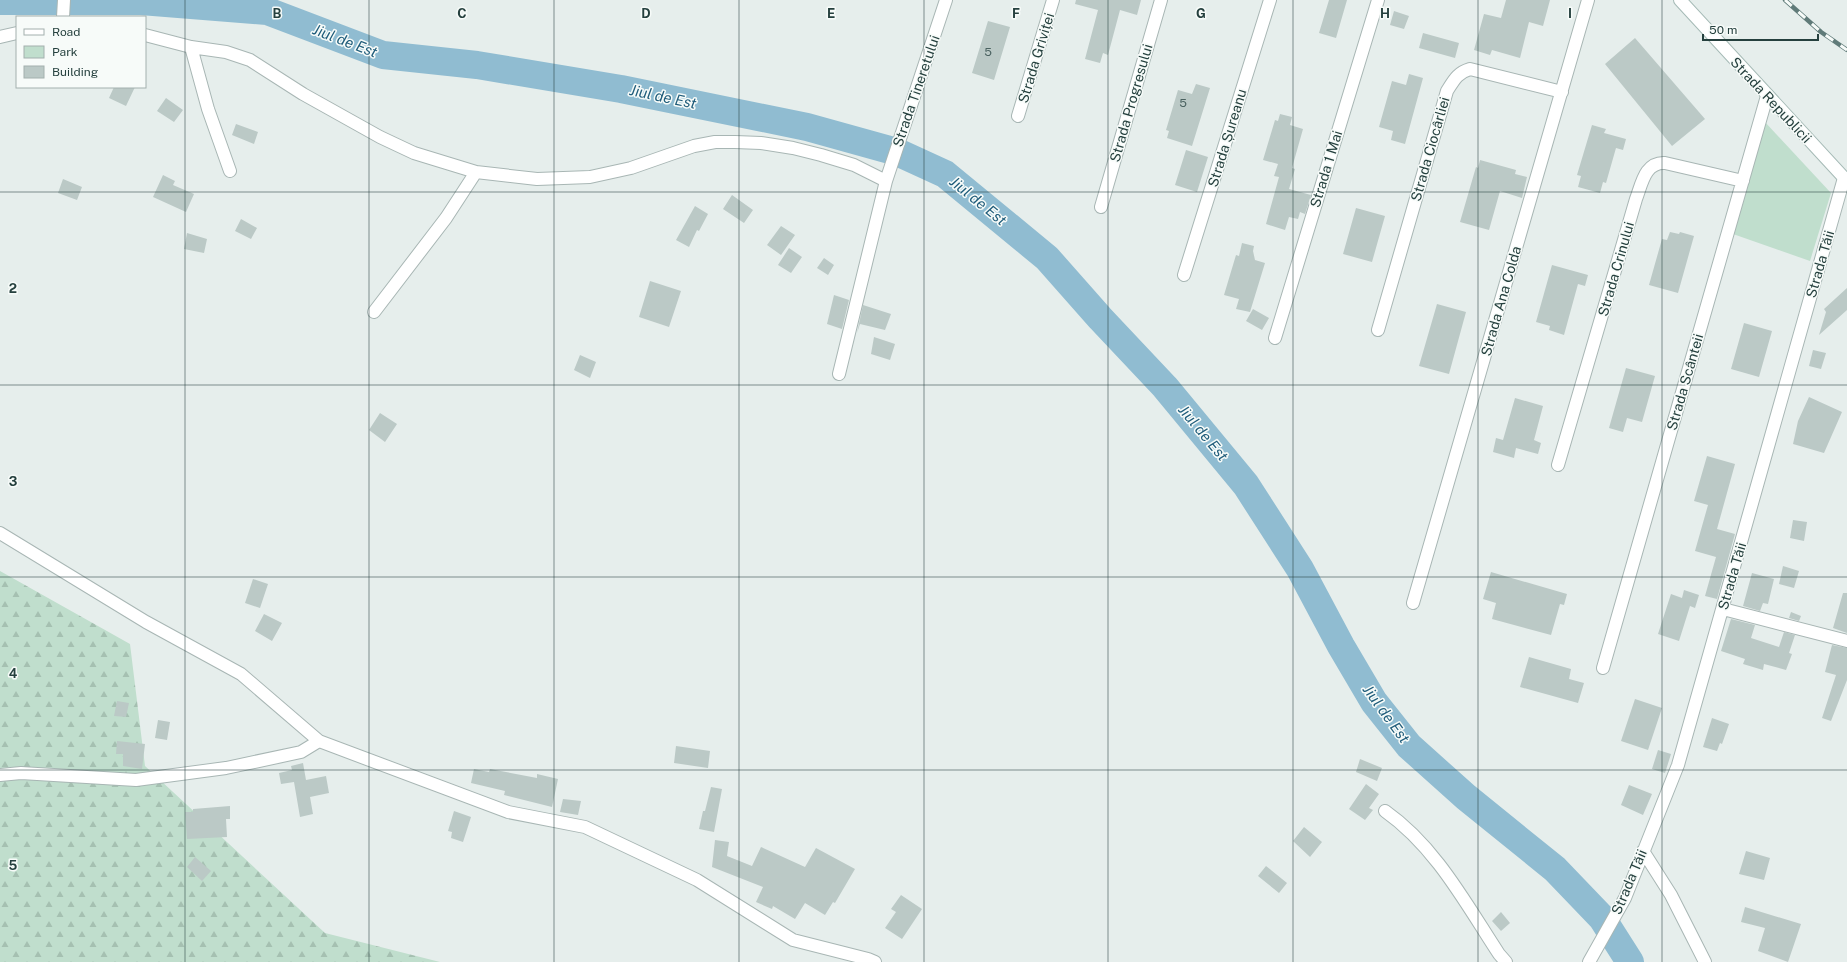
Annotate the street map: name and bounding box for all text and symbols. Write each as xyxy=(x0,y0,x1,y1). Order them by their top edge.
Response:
text: B xyxy=(273,6,282,21)
text: C xyxy=(457,6,467,21)
text: D xyxy=(641,6,651,21)
text: E xyxy=(827,6,835,21)
text: F xyxy=(1012,6,1020,21)
text: G xyxy=(1196,6,1206,21)
text: H xyxy=(1380,6,1390,21)
text: I xyxy=(1568,6,1572,21)
street label: Strada Griviței xyxy=(1015,11,1057,105)
legend xyxy=(16,16,146,88)
scale bar xyxy=(1703,16,1818,42)
water label: Jiul de Est xyxy=(311,20,380,61)
text: 50 m xyxy=(1709,23,1737,37)
text: Road xyxy=(52,25,80,39)
street label: Strada Tineretului xyxy=(889,33,943,149)
street label: Strada Progresului xyxy=(1106,42,1156,164)
text: Park xyxy=(52,45,78,59)
house number: 5 xyxy=(984,45,992,59)
street label: Strada Republicii xyxy=(1727,54,1815,146)
text: Building xyxy=(52,65,98,79)
water label: Jiul de Est xyxy=(628,81,698,112)
street label: Strada Șureanu xyxy=(1204,87,1250,189)
street label: Strada Ciocârliei xyxy=(1407,95,1453,203)
house number: 5 xyxy=(1179,96,1187,110)
street label: Strada 1 Mai xyxy=(1307,129,1345,209)
water label: Jiul de Est xyxy=(947,173,1010,229)
street label: Strada Crinului xyxy=(1595,220,1637,318)
street label: Strada Tăii xyxy=(1803,229,1837,299)
street label: Strada Ana Colda xyxy=(1478,244,1524,358)
text: 2 xyxy=(9,281,17,296)
street label: Strada Scânteii xyxy=(1664,332,1706,432)
water label: Jiul de Est xyxy=(1175,401,1232,464)
text: 3 xyxy=(9,474,18,489)
street label: Strada Tăii xyxy=(1715,541,1749,611)
text: 4 xyxy=(9,666,18,681)
water label: Jiul de Est xyxy=(1360,681,1413,746)
street label: Strada Tăii xyxy=(1608,847,1650,917)
text: 5 xyxy=(9,858,18,873)

